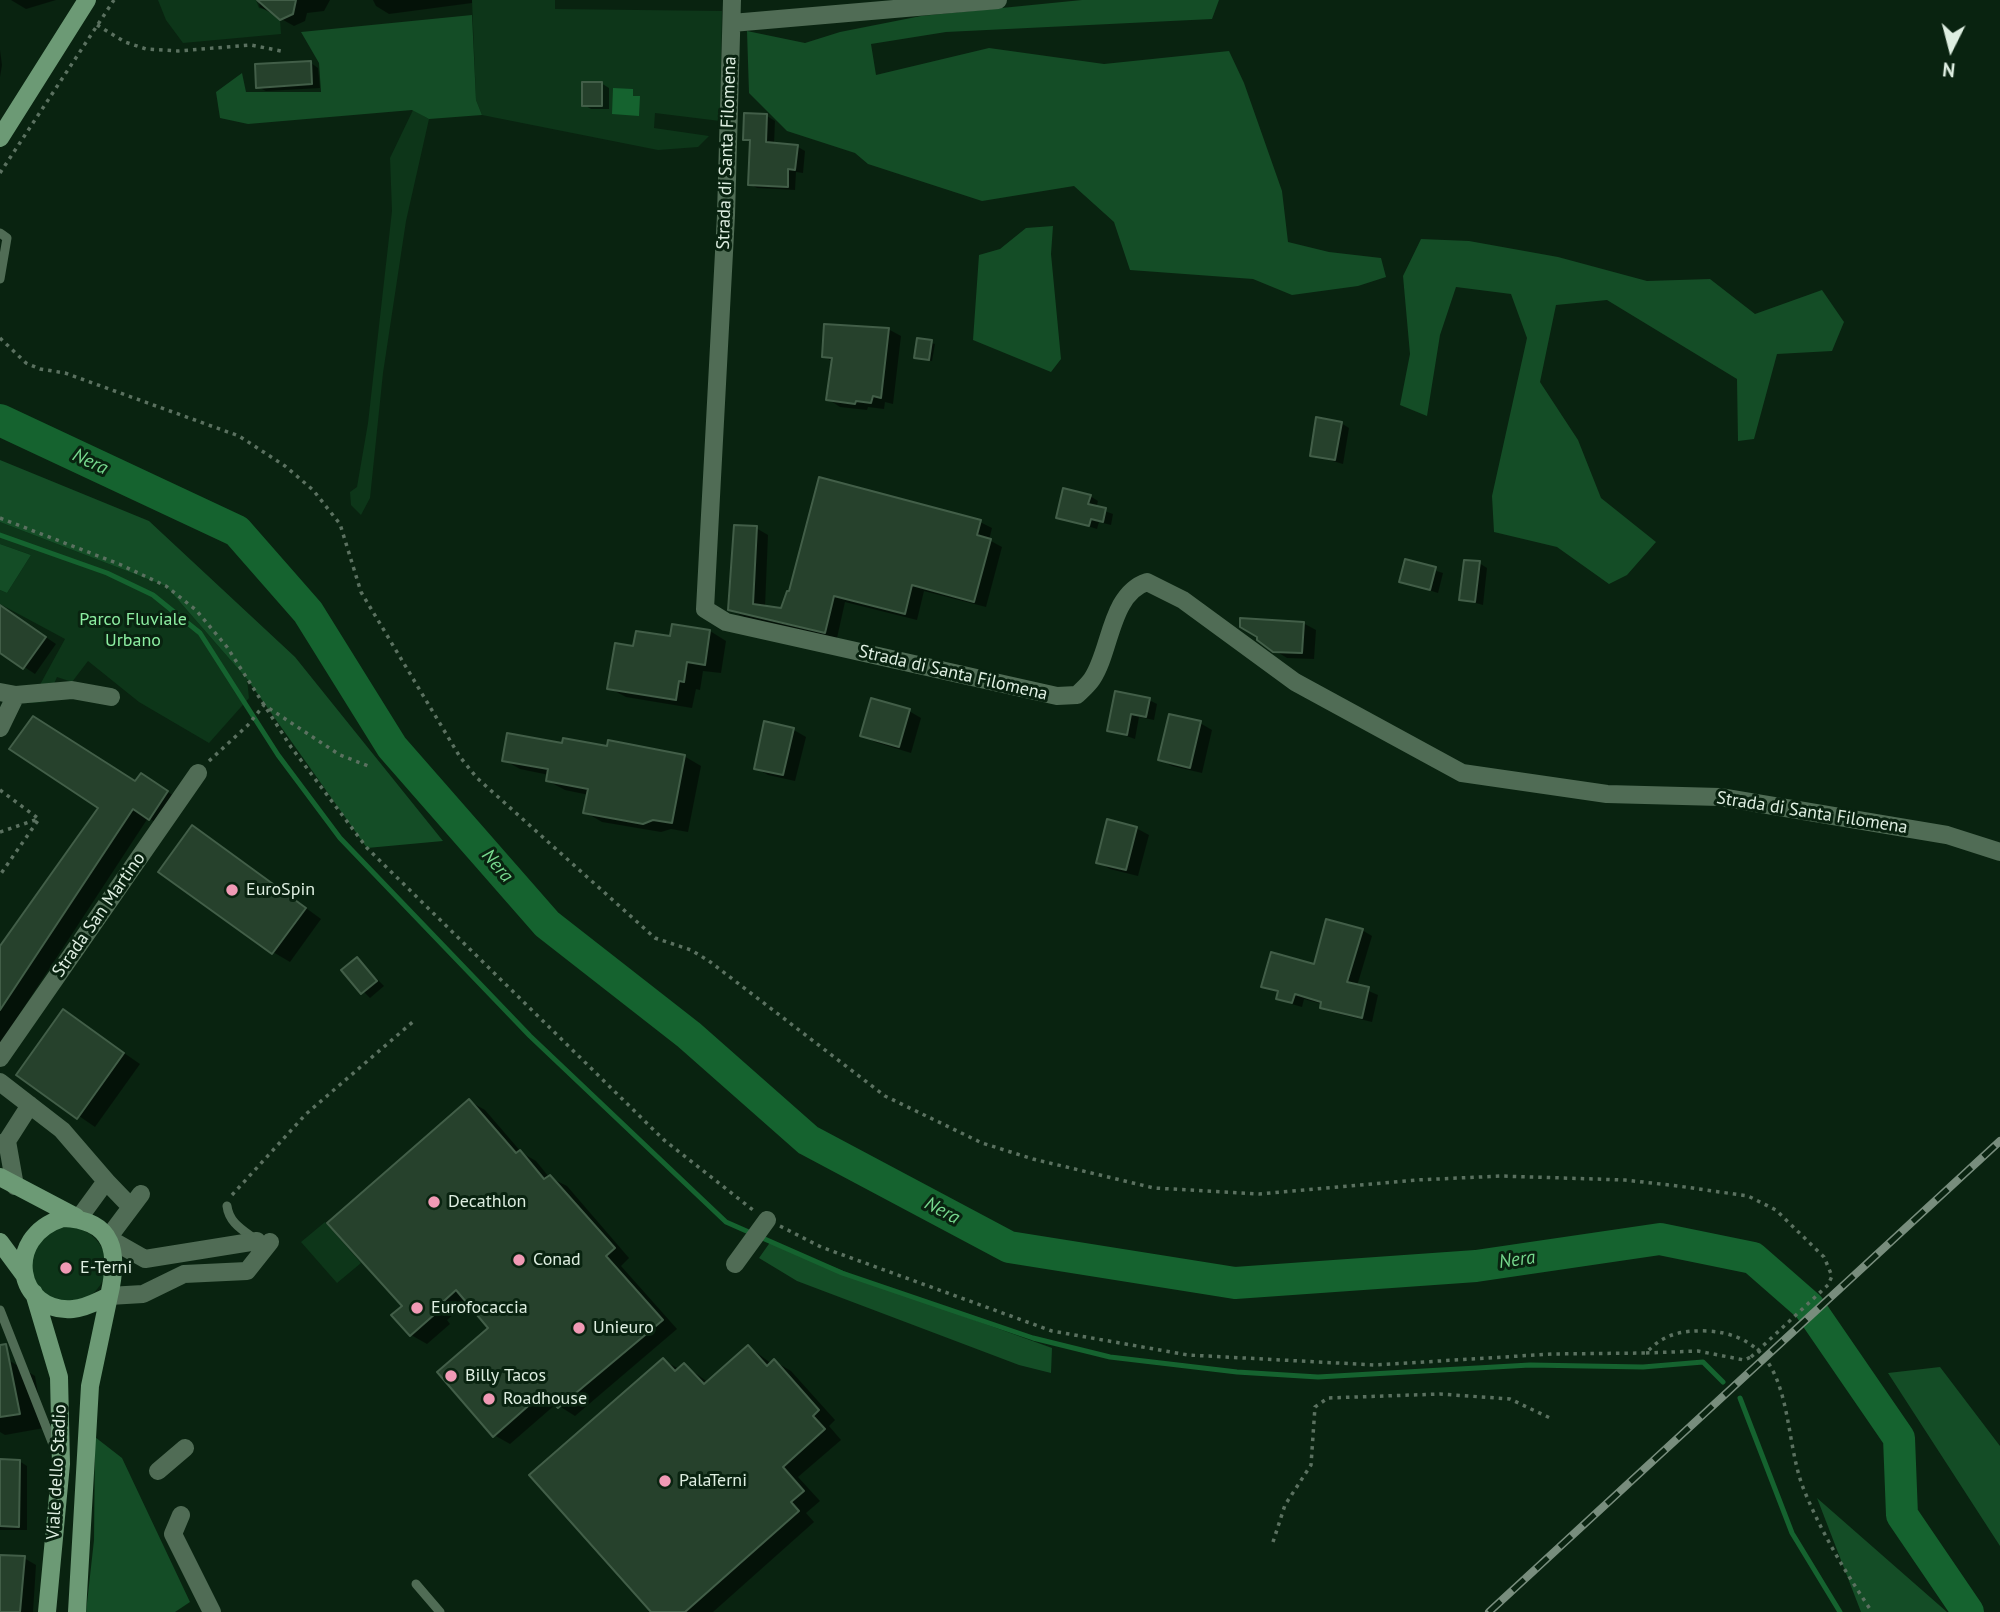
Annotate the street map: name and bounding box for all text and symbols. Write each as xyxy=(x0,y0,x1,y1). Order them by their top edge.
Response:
north arrow xyxy=(1916,14,1986,84)
street label: Strada di Santa Filomena xyxy=(713,56,741,250)
text: N xyxy=(1941,57,1956,82)
water label: Nera xyxy=(69,444,111,480)
park label: Parco Fluviale Urbano xyxy=(79,609,187,652)
street label: Strada di Santa Filomena xyxy=(856,641,1050,705)
street label: Strada di Santa Filomena xyxy=(1715,787,1909,839)
water label: Nera xyxy=(476,845,518,887)
street label: Strada San Martino xyxy=(48,848,150,982)
place label: EuroSpin xyxy=(246,879,315,901)
marker: EuroSpin xyxy=(224,882,240,898)
place label: Decathlon xyxy=(448,1191,526,1213)
water label: Nera xyxy=(921,1192,963,1230)
marker: Decathlon xyxy=(426,1194,442,1210)
water label: Nera xyxy=(1497,1246,1537,1274)
place label: Conad xyxy=(533,1249,581,1271)
marker: Conad xyxy=(511,1252,527,1268)
place label: E-Terni xyxy=(80,1257,132,1279)
marker: E-Terni xyxy=(58,1260,74,1276)
place label: Eurofocaccia xyxy=(431,1297,528,1319)
marker: Eurofocaccia xyxy=(409,1300,425,1316)
place label: Unieuro xyxy=(593,1317,654,1339)
marker: Unieuro xyxy=(571,1320,587,1336)
place label: Billy Tacos xyxy=(465,1365,546,1387)
marker: Billy Tacos xyxy=(443,1368,459,1384)
place label: Roadhouse xyxy=(503,1388,587,1410)
marker: Roadhouse xyxy=(481,1391,497,1407)
street label: Viale dello Stadio xyxy=(43,1404,71,1540)
place label: PalaTerni xyxy=(679,1470,747,1492)
marker: PalaTerni xyxy=(657,1473,673,1489)

